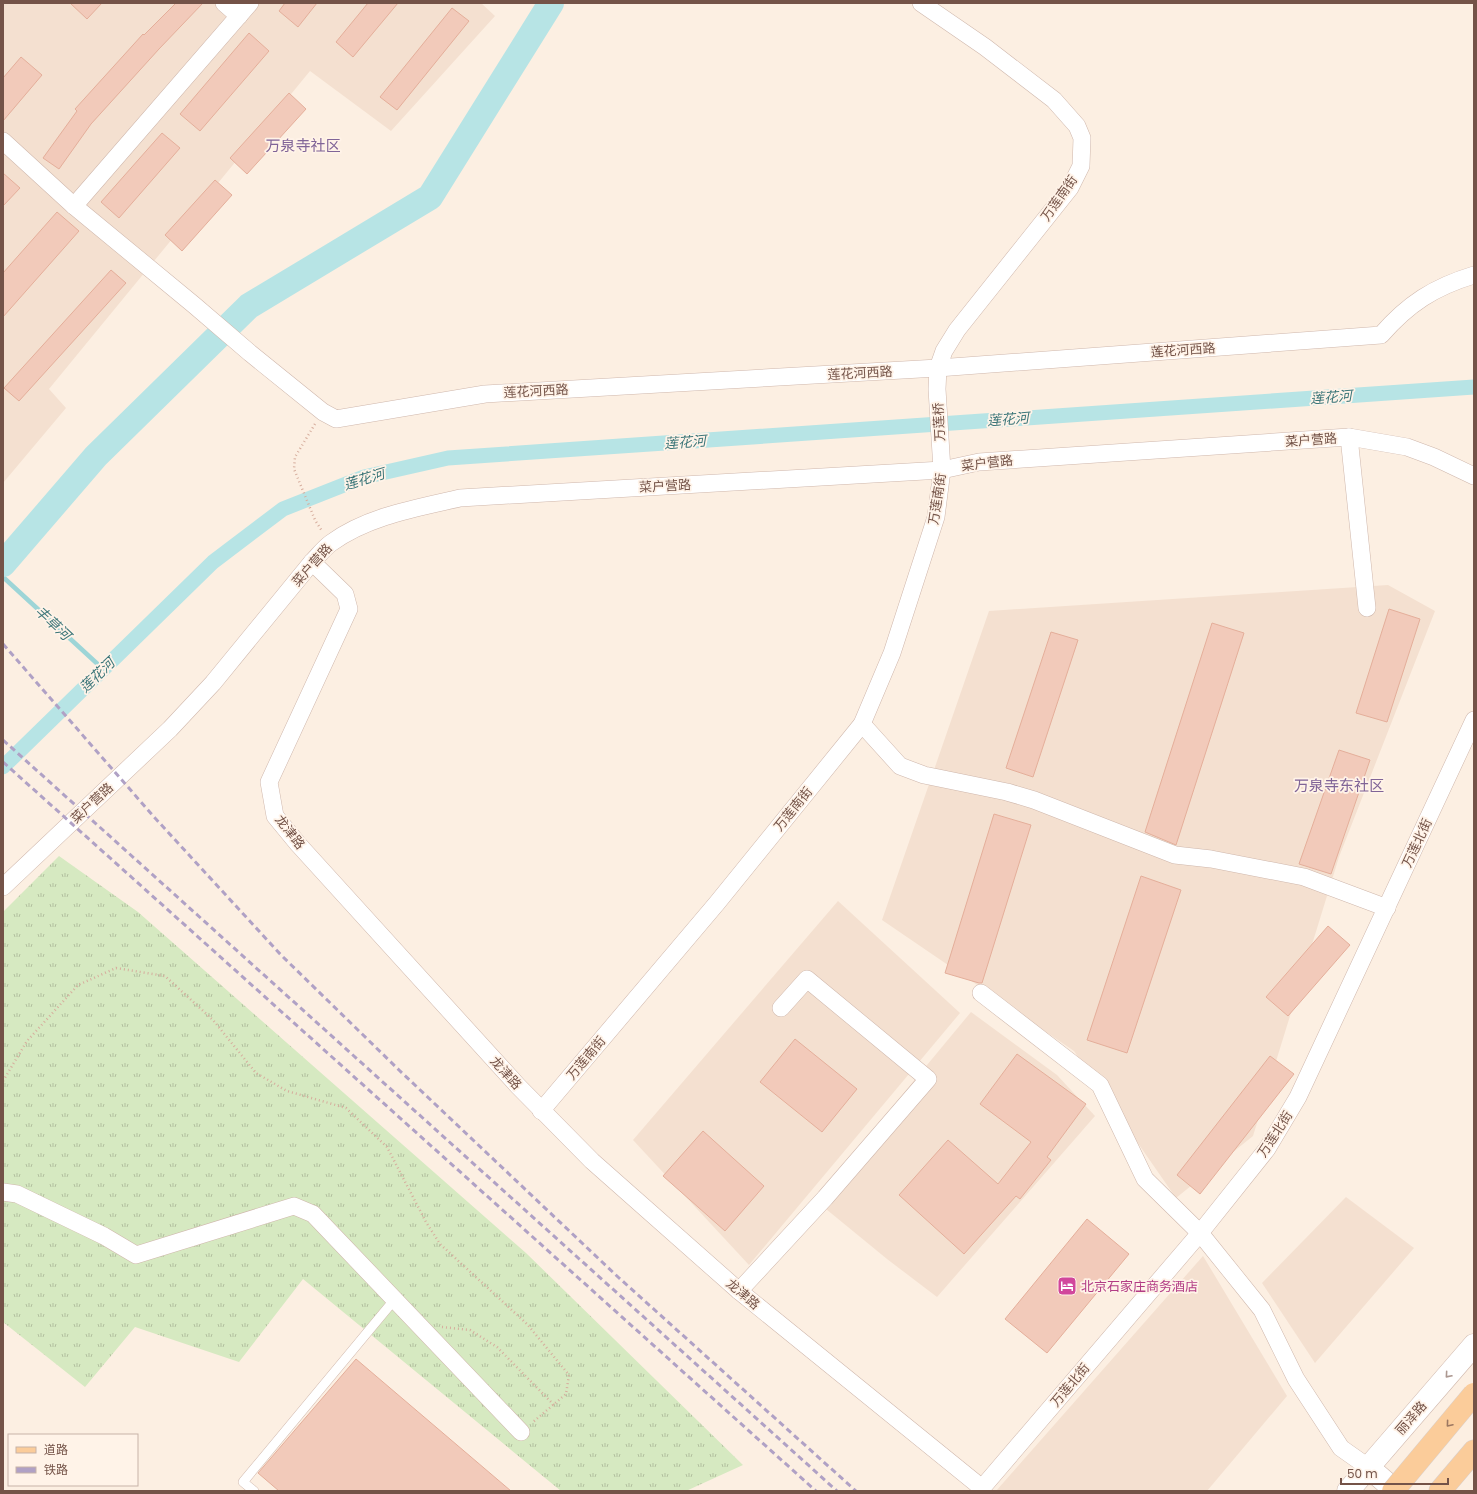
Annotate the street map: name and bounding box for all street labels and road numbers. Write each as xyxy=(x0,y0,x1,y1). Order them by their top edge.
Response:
street label: 万莲南街 xyxy=(1036,171,1082,225)
street label: 莲花河西路 xyxy=(1150,338,1216,362)
street label: 莲花河西路 xyxy=(827,362,893,384)
street label: 莲花河西路 xyxy=(503,380,569,402)
street label: 万莲桥 xyxy=(928,402,950,442)
street label: 菜户营路 xyxy=(1284,429,1338,451)
street label: 菜户营路 xyxy=(960,450,1014,476)
street label: 万莲南街 xyxy=(924,472,950,526)
street label: 菜户营路 xyxy=(639,475,691,497)
street label: 菜户营路 xyxy=(288,539,336,591)
street label: 菜户营路 xyxy=(67,778,117,828)
street label: 万莲南街 xyxy=(769,783,817,835)
street label: 龙津路 xyxy=(271,811,309,853)
street label: 万莲北街 xyxy=(1397,815,1437,871)
street label: 万莲南街 xyxy=(562,1032,610,1084)
street label: 龙津路 xyxy=(486,1052,526,1094)
street label: 万莲北街 xyxy=(1253,1107,1297,1161)
street label: 龙津路 xyxy=(722,1274,764,1314)
street label: 万莲北街 xyxy=(1046,1359,1094,1411)
street label: 丽泽路 xyxy=(1391,1397,1431,1439)

